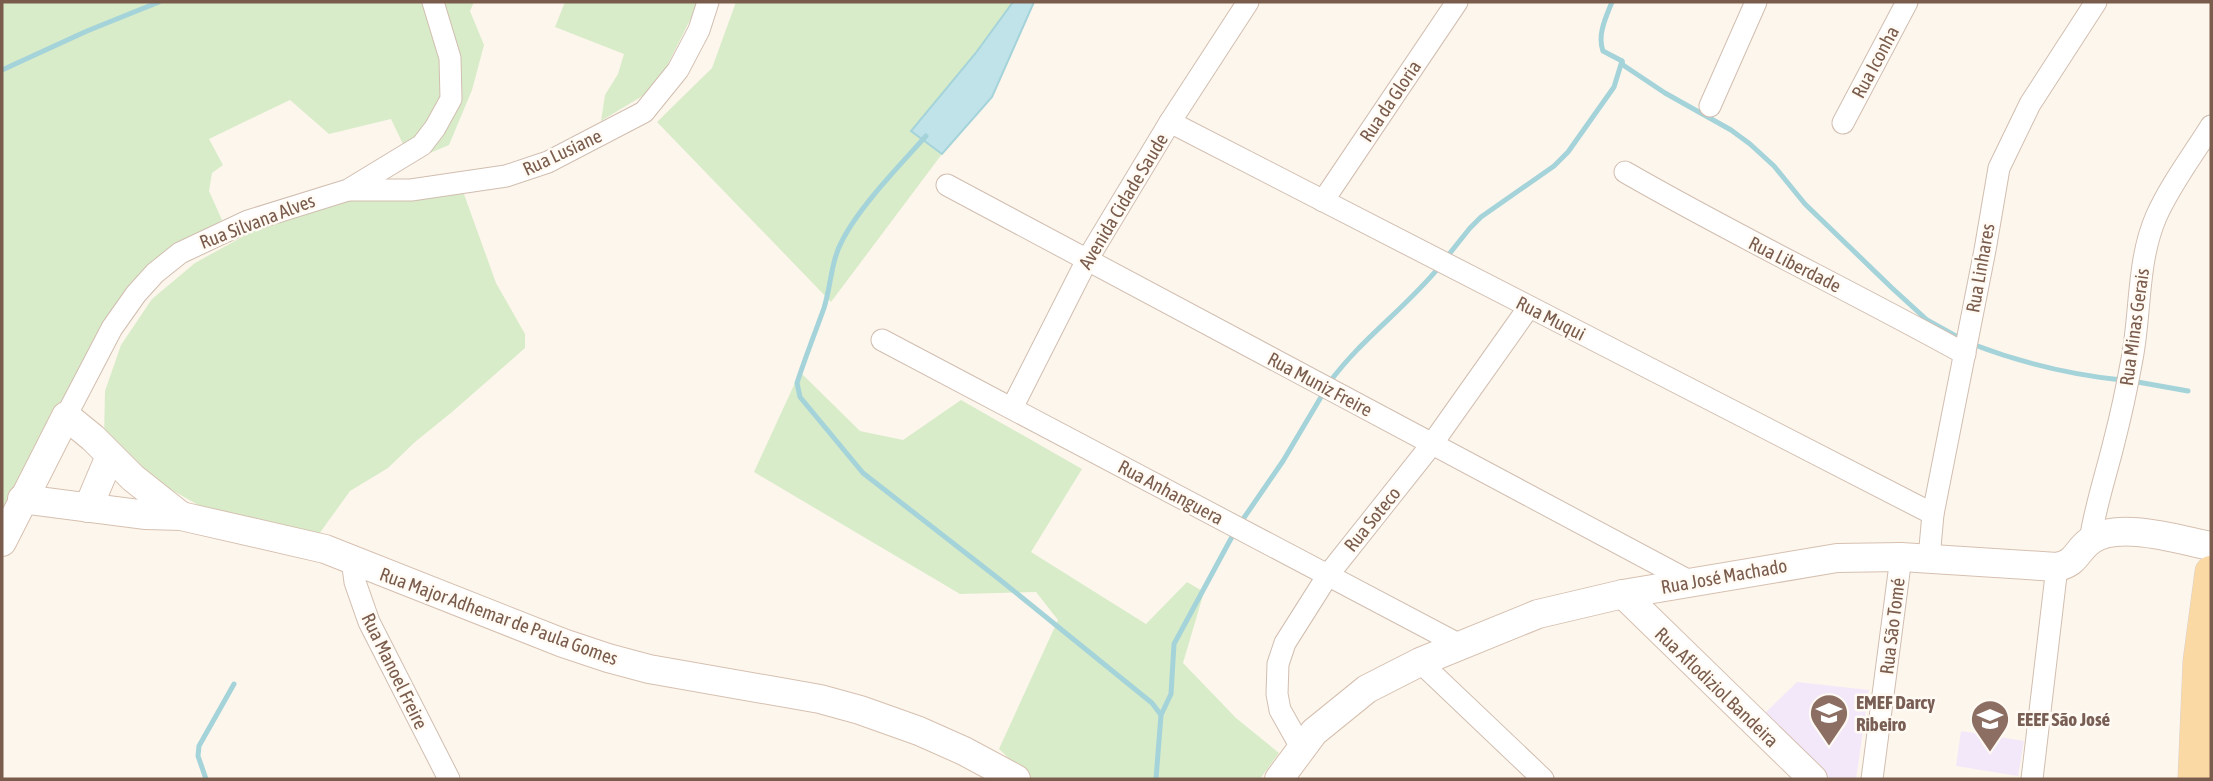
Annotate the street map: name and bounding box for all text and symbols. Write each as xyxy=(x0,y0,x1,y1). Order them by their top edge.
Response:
street label: Rua Iconha xyxy=(1847,22,1903,102)
street label: Rua da Gloria xyxy=(1355,56,1425,146)
street label: Rua Lusiane xyxy=(519,124,605,180)
street label: Avenida Cidade Saude xyxy=(1074,129,1172,273)
street label: Rua Silvana Alves xyxy=(196,189,318,253)
street label: Rua Linhares xyxy=(1961,221,1999,314)
street label: Rua Liberdade xyxy=(1745,231,1845,297)
street label: Rua Minas Gerais xyxy=(2115,267,2153,387)
street label: Rua Muqui xyxy=(1513,291,1589,345)
street label: Rua Muniz Freire xyxy=(1264,347,1376,421)
street label: Rua Anhanguera xyxy=(1115,455,1227,529)
street label: Rua Soteco xyxy=(1339,482,1405,556)
street label: Rua José Machado xyxy=(1659,554,1789,598)
street label: Rua Major Adhemar de Paula Gomes xyxy=(377,563,621,669)
street label: Rua São Tomé xyxy=(1875,577,1909,675)
street label: Rua Manoel Freire xyxy=(357,609,433,733)
street label: Rua Aflodiziol Bandeira xyxy=(1651,623,1783,751)
place label: EMEF Darcy Ribeiro xyxy=(1856,691,1935,735)
school or university icon: EMEF Darcy Ribeiro xyxy=(1808,692,1850,747)
school or university icon: EEEF São José xyxy=(1969,698,2011,753)
place label: EEEF São José xyxy=(2017,708,2111,730)

